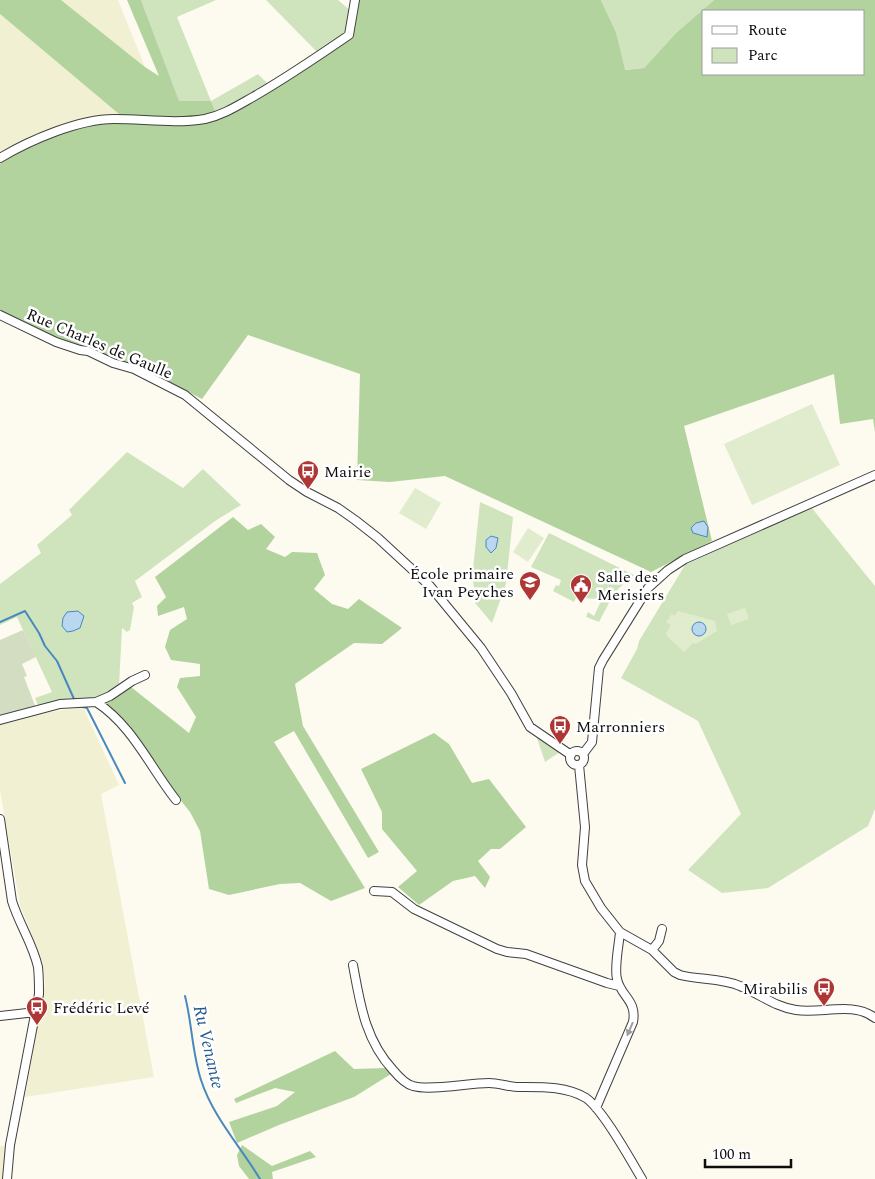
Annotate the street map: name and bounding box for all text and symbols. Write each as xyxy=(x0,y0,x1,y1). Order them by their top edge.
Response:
legend xyxy=(702,10,865,75)
text: Route xyxy=(748,19,787,42)
text: Parc xyxy=(748,44,778,67)
street label: Rue Charles de Gaulle xyxy=(23,302,176,386)
bus stop icon: Mairie xyxy=(296,459,320,490)
place label: Mairie xyxy=(324,460,371,484)
place label: École primaire Ivan Peyches xyxy=(410,562,514,604)
place label: Salle des Merisiers xyxy=(597,565,664,607)
school or university icon: École primaire Ivan Peyches xyxy=(518,570,542,601)
public building icon: Salle des Merisiers xyxy=(569,573,593,604)
bus stop icon: Marronniers xyxy=(548,714,572,745)
place label: Marronniers xyxy=(576,715,665,739)
bus stop icon: Mirabilis xyxy=(812,976,836,1007)
place label: Mirabilis xyxy=(743,977,808,1001)
bus stop icon: Frédéric Levé xyxy=(25,995,49,1026)
place label: Frédéric Levé xyxy=(53,996,150,1020)
water label: Ru Venante xyxy=(186,1002,231,1092)
one-way arrow xyxy=(626,1022,634,1037)
scale bar xyxy=(705,1136,791,1168)
text: 100 m xyxy=(712,1143,751,1166)

